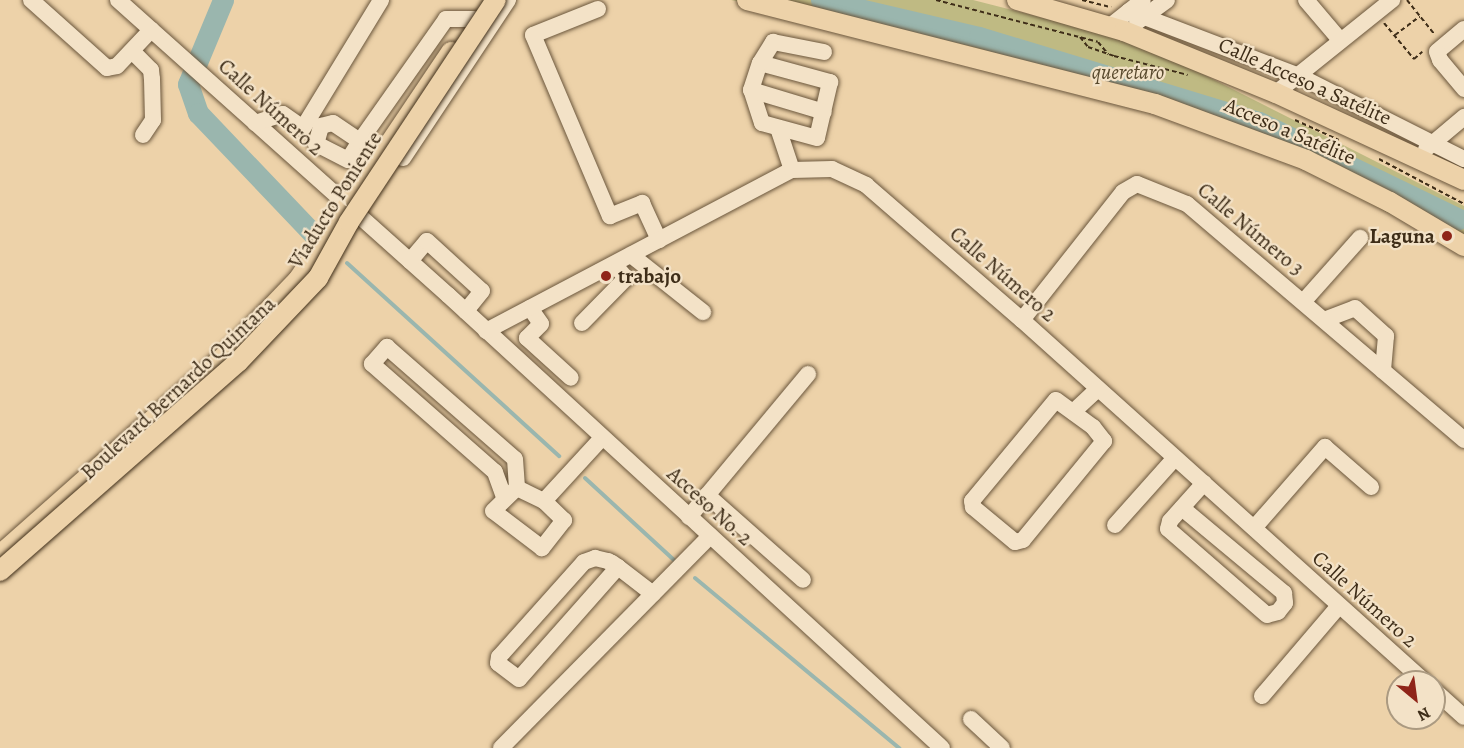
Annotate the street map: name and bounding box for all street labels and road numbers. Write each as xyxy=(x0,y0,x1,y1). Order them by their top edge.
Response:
street label: Calle Acceso a Satélite xyxy=(1215,32,1395,130)
street label: Calle Número 2 xyxy=(213,53,329,161)
street label: Acceso a Satélite xyxy=(1221,92,1359,170)
street label: Viaducto Poniente xyxy=(283,127,387,273)
street label: Calle Número 3 xyxy=(1193,177,1309,281)
street label: Calle Número 2 xyxy=(945,221,1061,327)
street label: Boulevard Bernardo Quintana xyxy=(75,291,281,485)
street label: Acceso No. 2 xyxy=(662,461,758,551)
street label: Calle Número 2 xyxy=(1307,545,1423,653)

